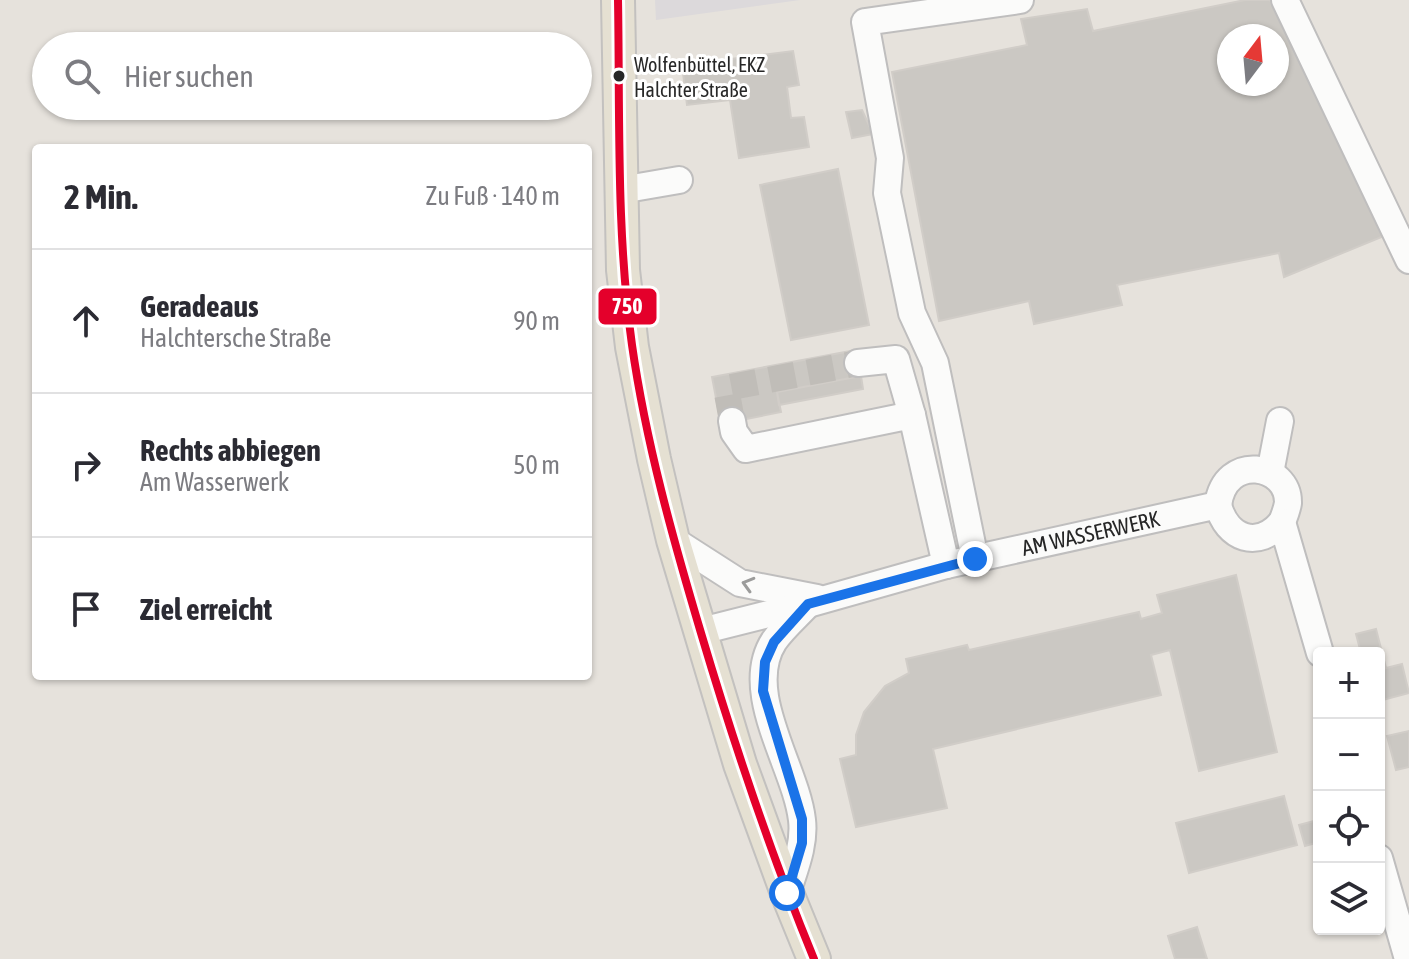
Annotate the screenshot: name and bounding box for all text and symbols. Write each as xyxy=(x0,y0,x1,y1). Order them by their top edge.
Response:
north arrow xyxy=(1217,24,1289,96)
search box xyxy=(32,32,592,120)
place label: Wolfenbüttel, EKZ Halchter Straße xyxy=(634,53,765,101)
icon: search xyxy=(60,54,104,98)
text: Hier suchen xyxy=(124,59,254,93)
marker: Wolfenbüttel, EKZ Halchter Straße xyxy=(611,68,627,84)
text: 2 Min. xyxy=(64,177,138,216)
text: Zu Fuß · 140 m xyxy=(426,181,560,211)
line badge: 750 xyxy=(597,287,658,326)
text: Geradeaus xyxy=(140,289,259,323)
text: 750 xyxy=(611,293,643,319)
icon: ahead xyxy=(64,299,108,343)
text: 90 m xyxy=(513,306,560,336)
text: Halchtersche Straße xyxy=(140,323,331,353)
text: Rechts abbiegen xyxy=(140,433,321,467)
icon: right xyxy=(64,443,108,487)
text: 50 m xyxy=(513,450,560,480)
text: Am Wasserwerk xyxy=(140,467,289,497)
street label: AM WASSERWERK xyxy=(1019,505,1162,561)
route end xyxy=(957,541,993,577)
one-way arrow xyxy=(742,577,756,593)
icon: arrive xyxy=(64,587,108,631)
text: Ziel erreicht xyxy=(140,592,272,626)
map controls xyxy=(1313,647,1385,935)
button: + xyxy=(1313,647,1385,719)
button: − xyxy=(1313,719,1385,791)
button: locate xyxy=(1313,791,1385,863)
button: layers xyxy=(1313,863,1385,935)
route start xyxy=(769,875,805,911)

